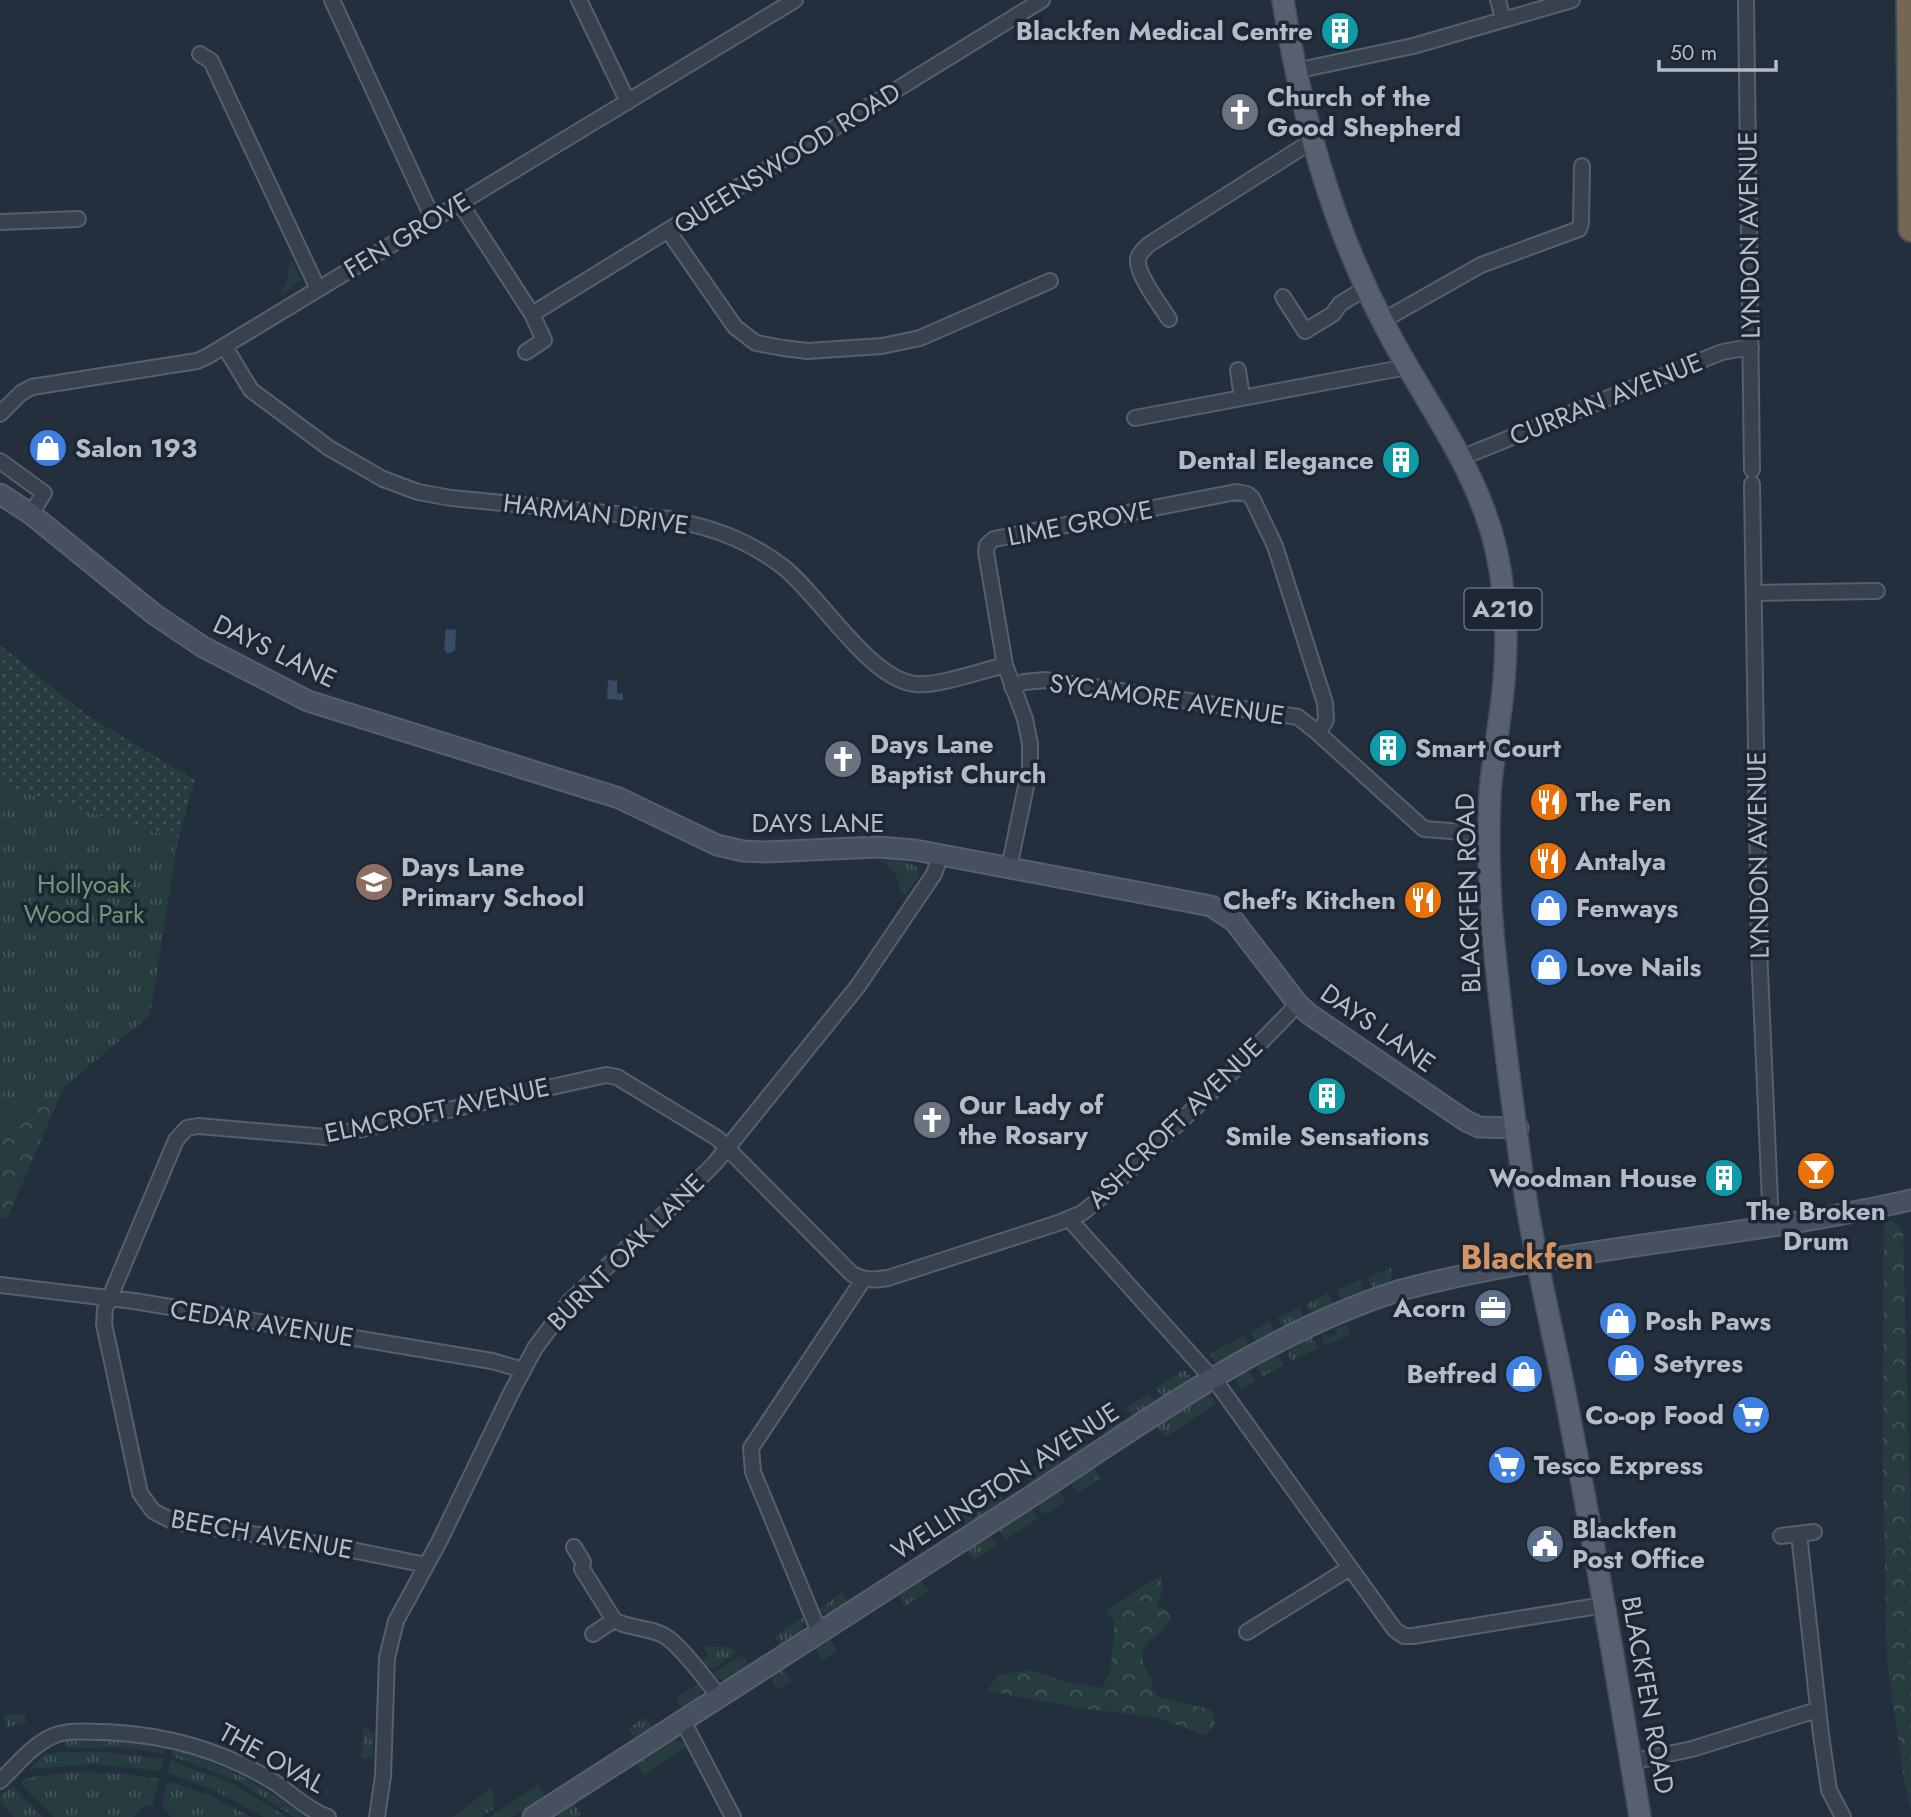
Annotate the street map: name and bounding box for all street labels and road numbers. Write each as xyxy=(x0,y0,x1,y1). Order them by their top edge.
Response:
street label: QUEENSWOOD ROAD xyxy=(666,73,908,243)
street label: LYNDON AVENUE xyxy=(1728,131,1770,339)
street label: FEN GROVE xyxy=(337,182,477,288)
street label: CURRAN AVENUE xyxy=(1504,343,1708,455)
street label: HARMAN DRIVE xyxy=(501,484,691,544)
street label: LIME GROVE xyxy=(1004,490,1156,556)
road number: A210 xyxy=(1464,588,1542,630)
street label: DAYS LANE xyxy=(207,605,343,697)
street label: SYCAMORE AVENUE xyxy=(1047,664,1287,734)
street label: LYNDON AVENUE xyxy=(1737,751,1779,959)
street label: BLACKFEN ROAD xyxy=(1446,792,1490,994)
street label: DAYS LANE xyxy=(752,804,884,842)
street label: DAYS LANE xyxy=(1313,974,1443,1082)
street label: ASHCROFT AVENUE xyxy=(1078,1029,1272,1217)
street label: ELMCROFT AVENUE xyxy=(321,1068,553,1152)
street label: BURNT OAK LANE xyxy=(539,1165,713,1339)
street label: CEDAR AVENUE xyxy=(168,1290,356,1356)
street label: WELLINGTON AVENUE xyxy=(883,1393,1127,1569)
street label: BEECH AVENUE xyxy=(168,1499,356,1569)
street label: BLACKFEN ROAD xyxy=(1612,1593,1684,1797)
street label: THE OVAL xyxy=(212,1713,332,1803)

